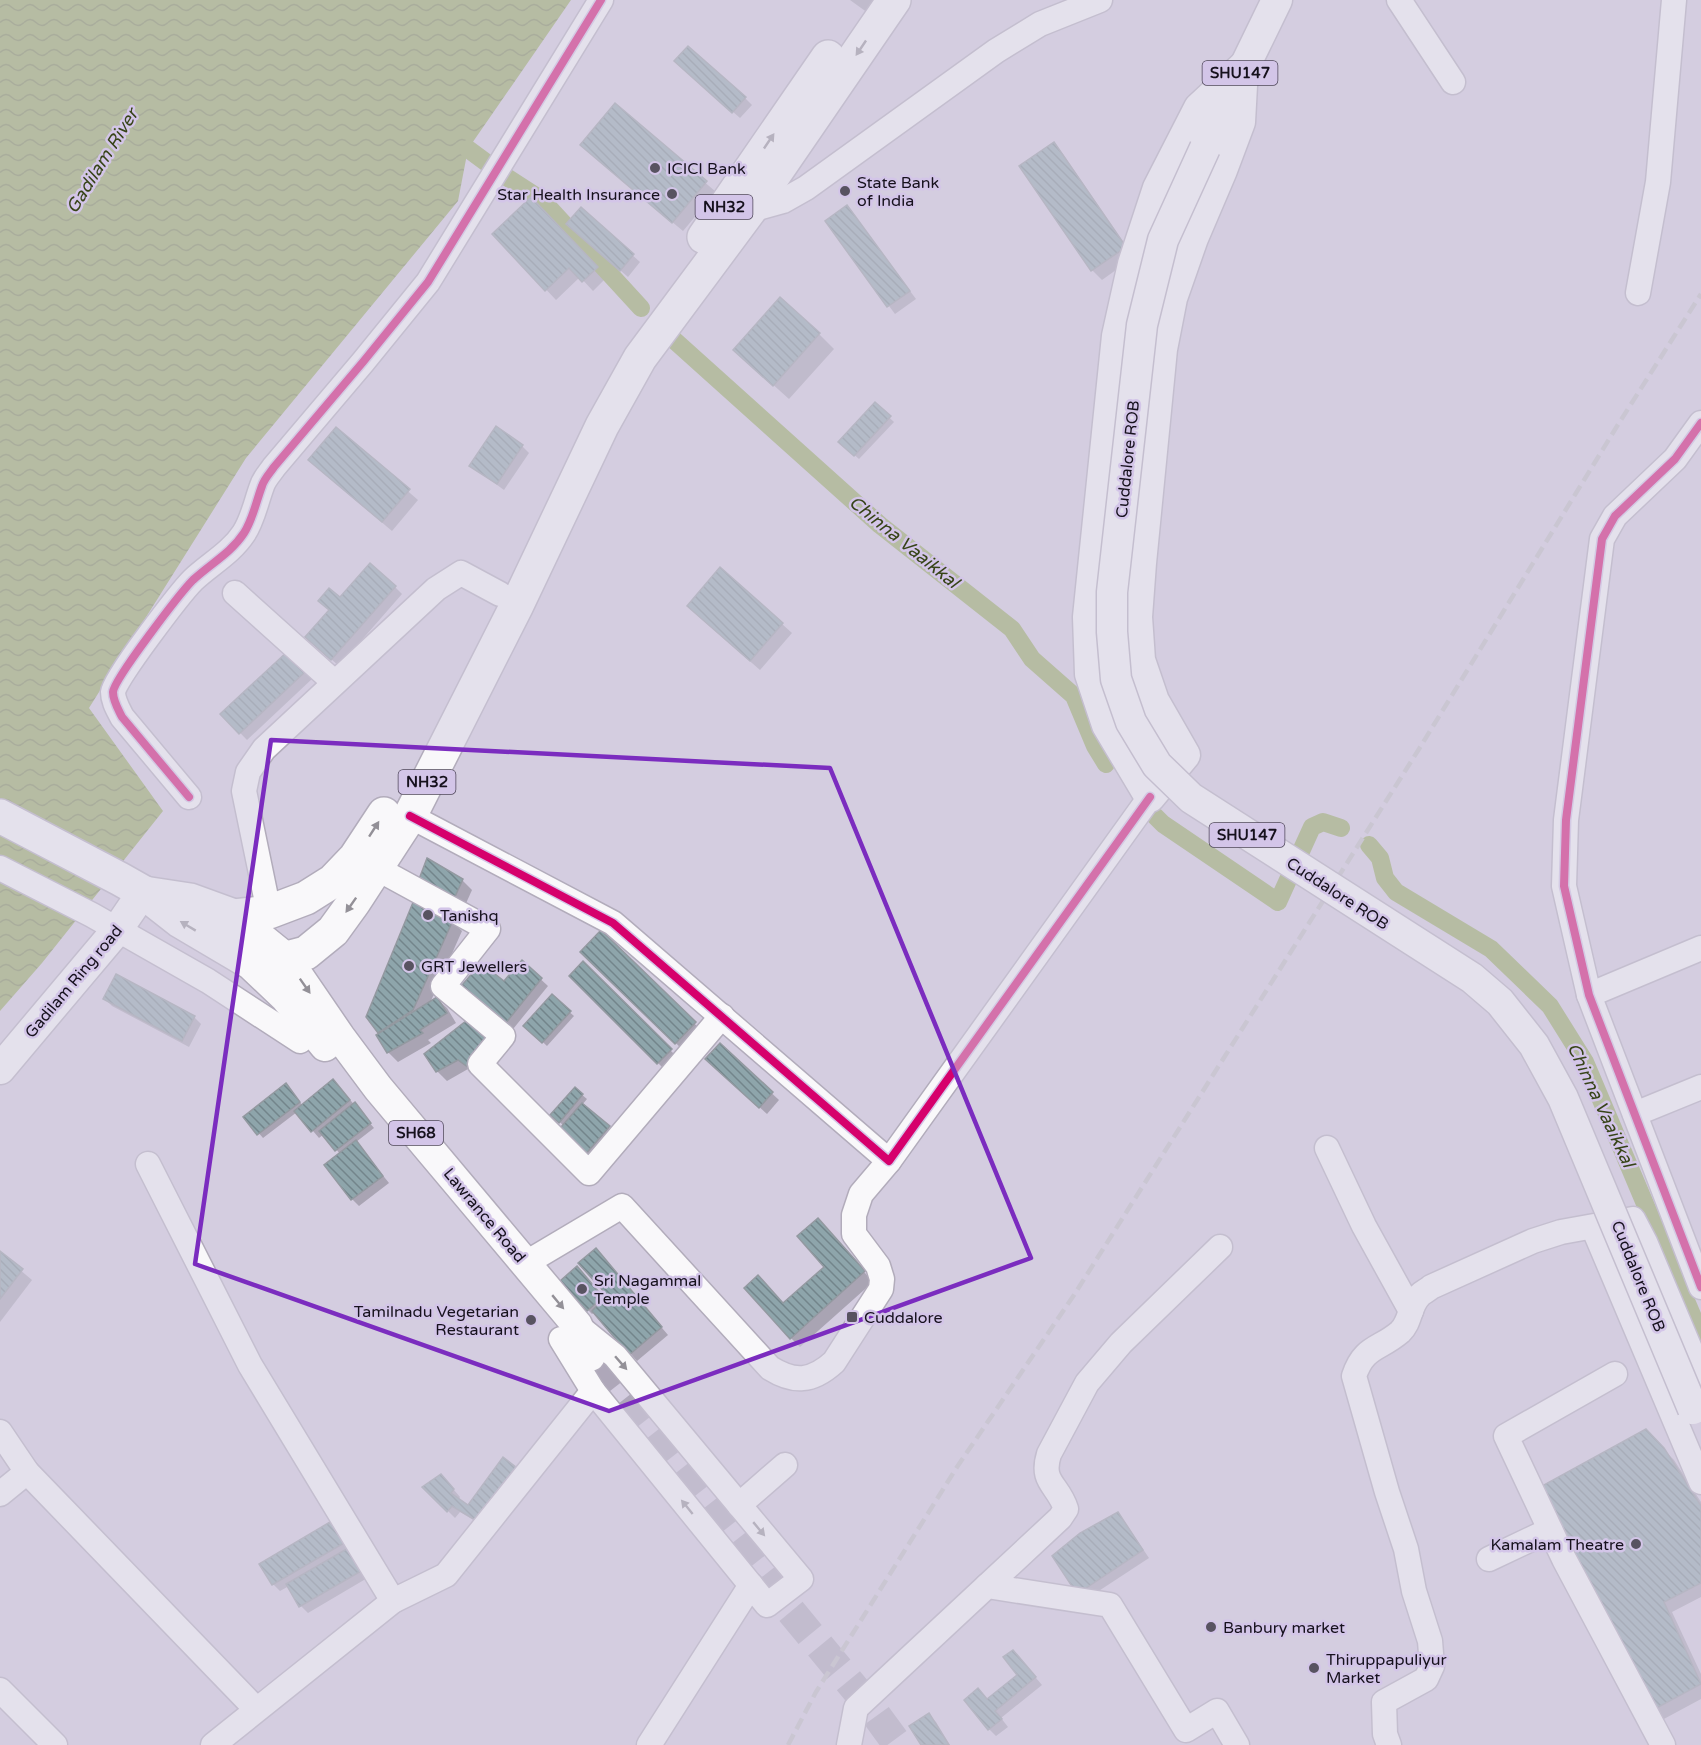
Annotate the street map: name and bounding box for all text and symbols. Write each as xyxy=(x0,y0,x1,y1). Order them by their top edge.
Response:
one-way arrow xyxy=(855,40,867,56)
road number: SHU147 xyxy=(1202,61,1278,85)
water label: Gadilam River xyxy=(61,103,144,217)
one-way arrow xyxy=(763,132,774,149)
place label: ICICI Bank xyxy=(667,159,746,179)
marker: ICICI Bank xyxy=(648,161,662,175)
place label: State Bank of India xyxy=(857,173,939,211)
marker: State Bank of India xyxy=(838,184,852,198)
place label: Star Health Insurance xyxy=(497,185,660,205)
marker: Star Health Insurance xyxy=(665,187,679,201)
road number: NH32 xyxy=(696,195,752,219)
street label: Cuddalore ROB xyxy=(1112,399,1144,519)
water label: Chinna Vaaikkal xyxy=(845,491,965,595)
road number: NH32 xyxy=(398,770,456,794)
one-way arrow xyxy=(369,820,380,837)
road number: SHU147 xyxy=(1210,823,1284,847)
street label: Cuddalore ROB xyxy=(1282,853,1392,934)
one-way arrow xyxy=(345,897,357,913)
place label: Tanishq xyxy=(440,906,499,926)
marker: Tanishq xyxy=(421,908,435,922)
one-way arrow xyxy=(180,920,196,931)
street label: Gadilam Ring road xyxy=(21,921,127,1042)
place label: GRT Jewellers xyxy=(421,957,527,977)
marker: GRT Jewellers xyxy=(402,959,416,973)
one-way arrow xyxy=(299,977,311,993)
water label: Chinna Vaaikkal xyxy=(1563,1039,1641,1173)
road number: SH68 xyxy=(389,1121,443,1145)
street label: Lawrance Road xyxy=(439,1164,530,1267)
street label: Cuddalore ROB xyxy=(1607,1218,1669,1335)
place label: Sri Nagammal Temple xyxy=(594,1271,701,1309)
marker: Sri Nagammal Temple xyxy=(575,1282,589,1296)
one-way arrow xyxy=(551,1294,564,1310)
place label: Tamilnadu Vegetarian Restaurant xyxy=(354,1302,519,1340)
place label: Cuddalore xyxy=(864,1308,943,1328)
marker: Cuddalore xyxy=(845,1310,859,1324)
marker: Tamilnadu Vegetarian Restaurant xyxy=(524,1313,538,1327)
one-way arrow xyxy=(614,1355,627,1370)
one-way arrow xyxy=(681,1499,694,1515)
one-way arrow xyxy=(752,1521,765,1536)
place label: Kamalam Theatre xyxy=(1490,1535,1624,1555)
marker: Kamalam Theatre xyxy=(1629,1537,1643,1551)
place label: Banbury market xyxy=(1223,1618,1345,1638)
marker: Banbury market xyxy=(1204,1620,1218,1634)
place label: Thiruppapuliyur Market xyxy=(1326,1650,1448,1688)
marker: Thiruppapuliyur Market xyxy=(1307,1661,1321,1675)

